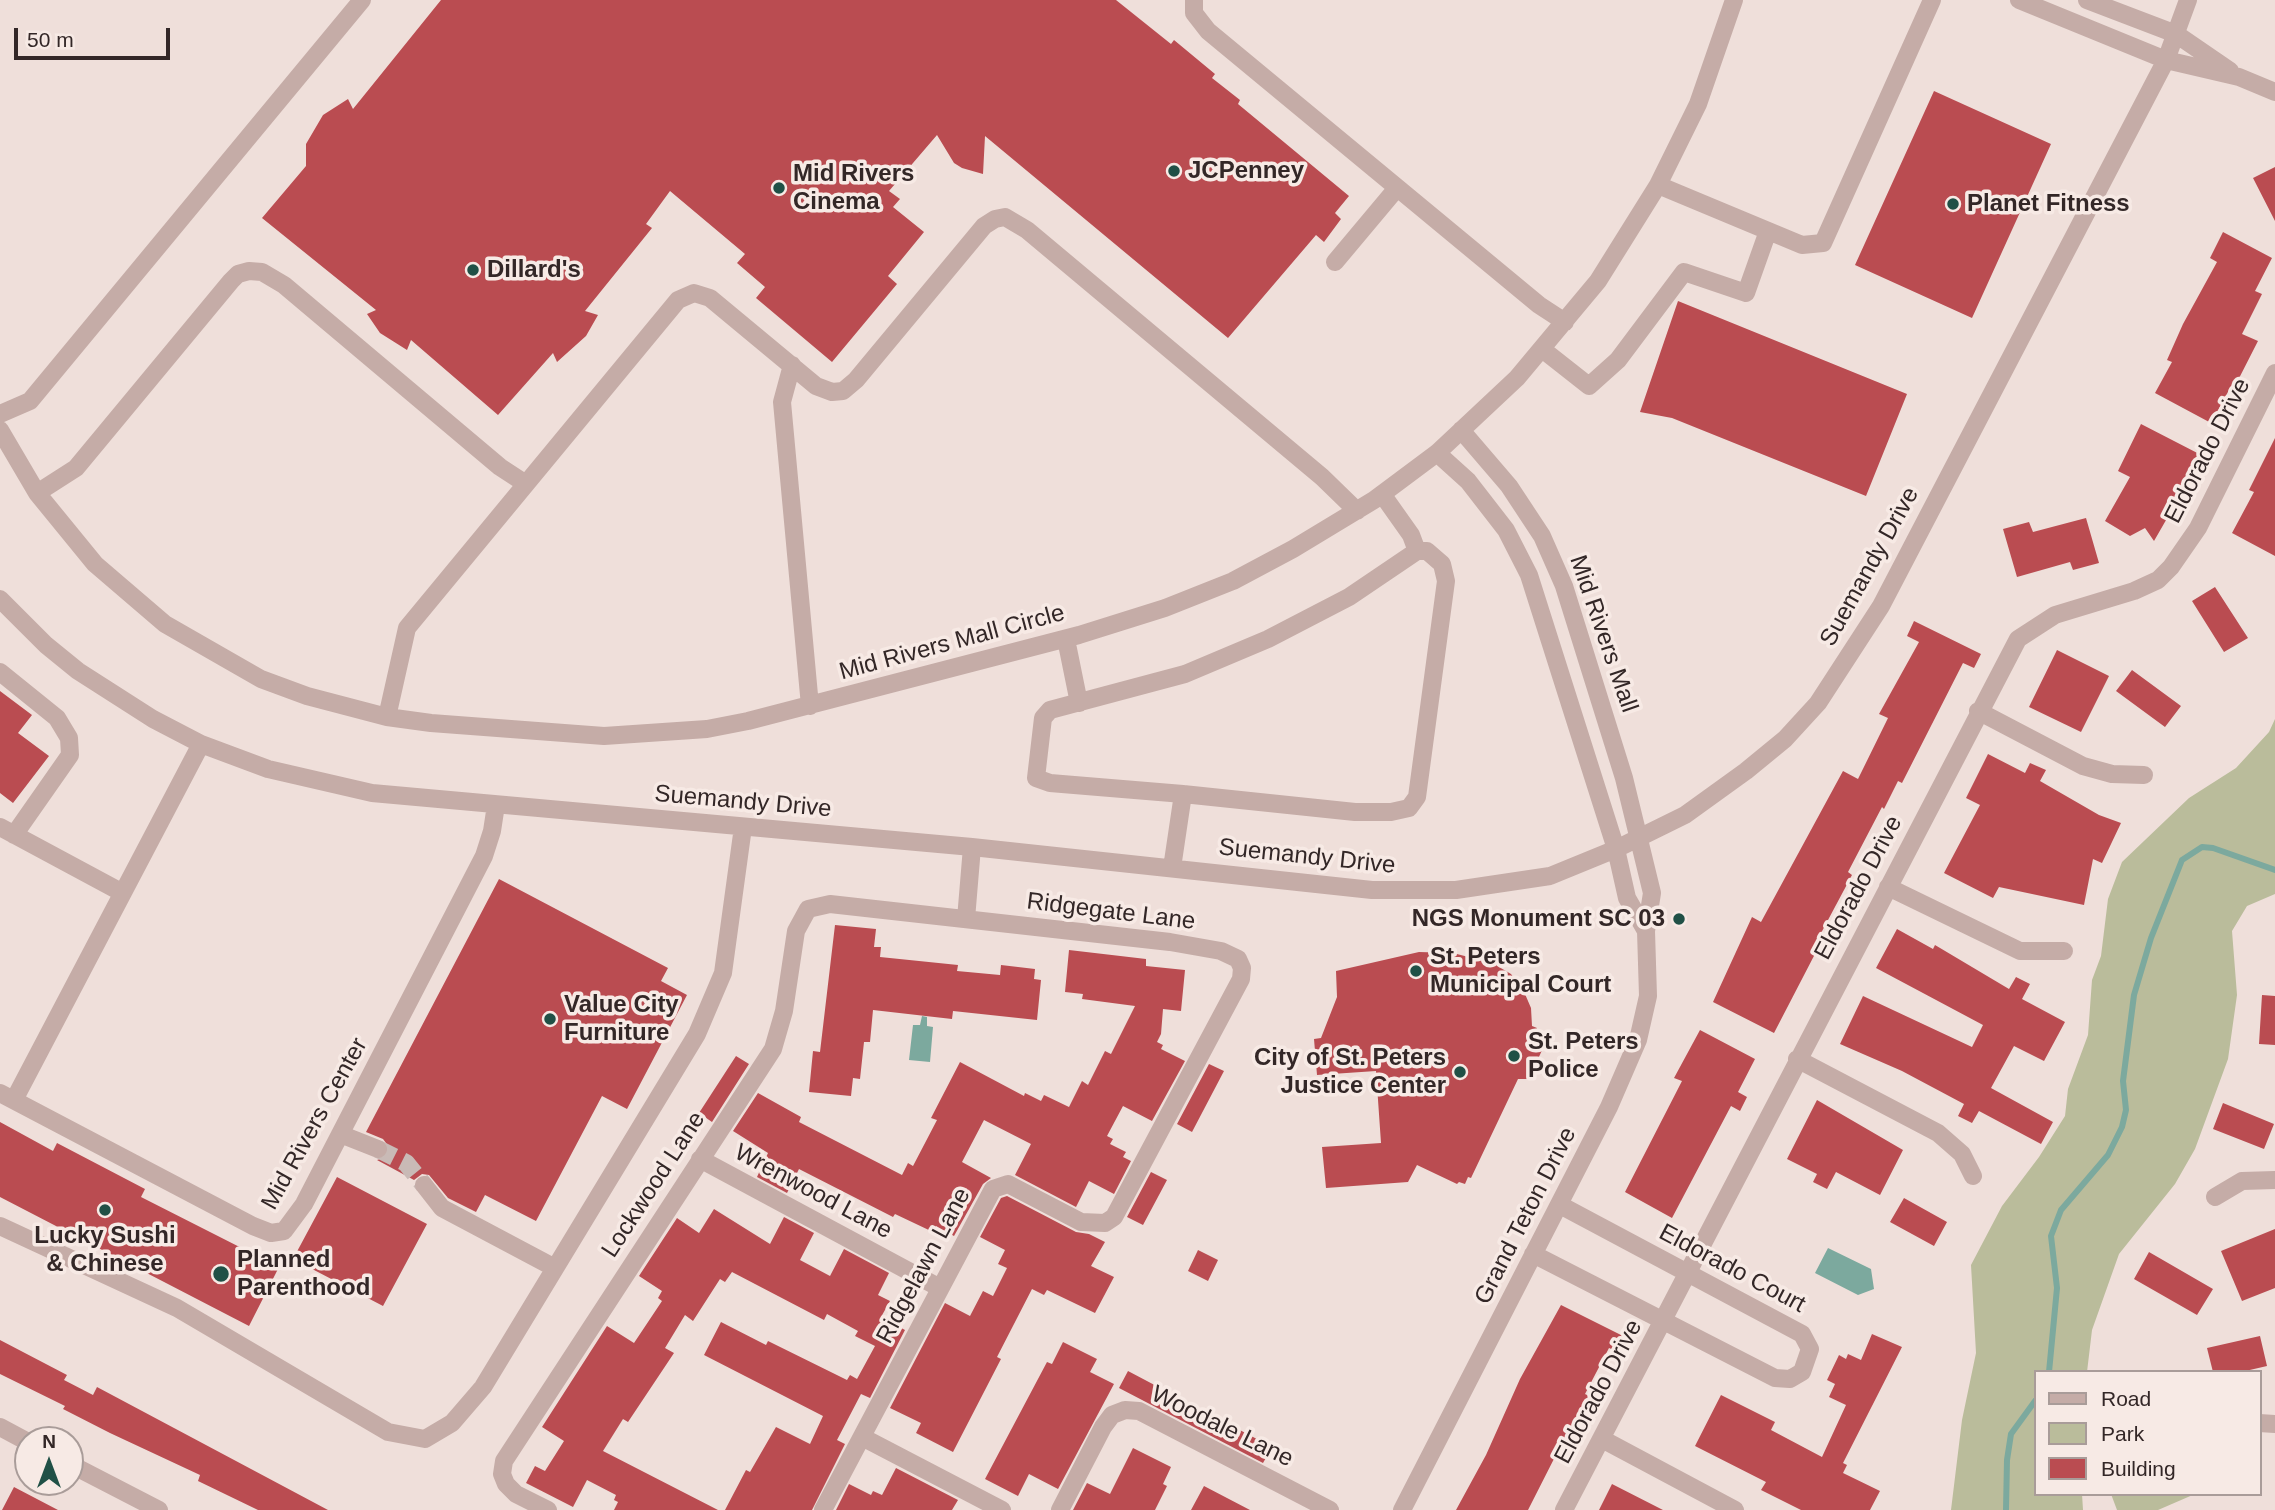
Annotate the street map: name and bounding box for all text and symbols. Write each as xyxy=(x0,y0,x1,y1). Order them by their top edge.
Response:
scale bar xyxy=(18,14,173,58)
text: 50 m xyxy=(27,28,74,51)
place label: JCPenney xyxy=(1188,157,1304,185)
place label: Mid Rivers Cinema xyxy=(793,160,914,216)
marker: JCPenney xyxy=(1166,163,1182,179)
marker: Mid Rivers Cinema xyxy=(771,180,787,196)
place label: Planet Fitness xyxy=(1967,190,2130,218)
marker: Planet Fitness xyxy=(1945,196,1961,212)
place label: Dillard's xyxy=(487,256,581,284)
marker: Dillard's xyxy=(465,262,481,278)
street label: Eldorado Drive xyxy=(2159,374,2257,528)
street label: Suemandy Drive xyxy=(1814,482,1926,652)
street label: Mid Rivers Mall xyxy=(1563,552,1643,716)
street label: Mid Rivers Mall Circle xyxy=(836,599,1068,687)
street label: Suemandy Drive xyxy=(653,780,833,824)
street label: Eldorado Drive xyxy=(1809,811,1909,965)
street label: Suemandy Drive xyxy=(1217,833,1397,881)
street label: Ridgegate Lane xyxy=(1025,887,1197,937)
place label: NGS Monument SC 03 xyxy=(1412,905,1665,933)
marker: NGS Monument SC 03 xyxy=(1671,911,1687,927)
place label: St. Peters Municipal Court xyxy=(1430,943,1611,999)
marker: St. Peters Municipal Court xyxy=(1408,963,1424,979)
place label: Value City Furniture xyxy=(564,991,679,1047)
marker: Value City Furniture xyxy=(542,1011,558,1027)
place label: St. Peters Police xyxy=(1528,1028,1639,1084)
street label: Mid Rivers Center xyxy=(256,1033,374,1215)
place label: City of St. Peters Justice Center xyxy=(1254,1044,1446,1100)
marker: St. Peters Police xyxy=(1506,1048,1522,1064)
marker: City of St. Peters Justice Center xyxy=(1452,1064,1468,1080)
street label: Lockwood Lane xyxy=(596,1107,712,1263)
street label: Grand Teton Drive xyxy=(1469,1123,1583,1309)
street label: Wrenwood Lane xyxy=(729,1138,897,1246)
street label: Ridgelawn Lane xyxy=(871,1183,977,1349)
marker: Lucky Sushi & Chinese xyxy=(97,1202,113,1218)
street label: Eldorado Court xyxy=(1654,1218,1810,1320)
place label: Lucky Sushi & Chinese xyxy=(34,1222,176,1278)
place label: Planned Parenthood xyxy=(237,1246,370,1302)
marker: Planned Parenthood xyxy=(211,1264,231,1284)
street label: Eldorado Drive xyxy=(1549,1315,1649,1469)
legend xyxy=(2034,1370,2261,1496)
street label: Woodale Lane xyxy=(1146,1380,1298,1474)
text: Road xyxy=(2101,1387,2151,1410)
text: Park xyxy=(2101,1422,2144,1445)
north arrow xyxy=(14,1426,84,1496)
text: N xyxy=(42,1431,56,1452)
text: Building xyxy=(2101,1457,2176,1480)

